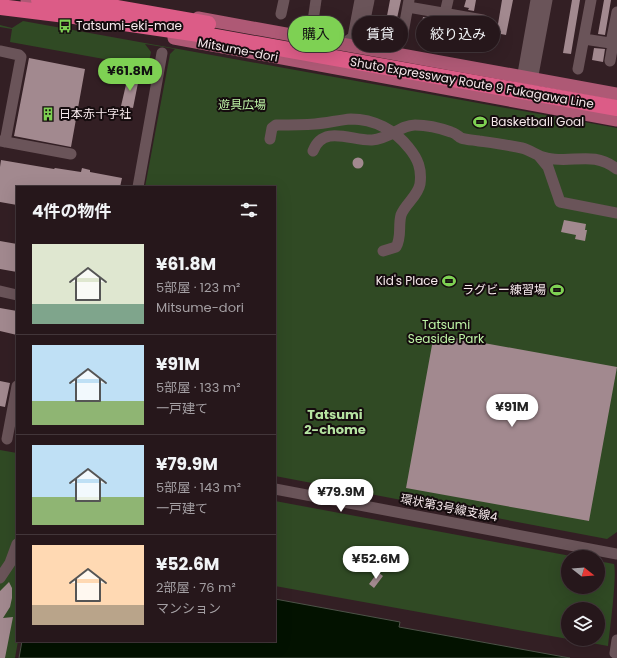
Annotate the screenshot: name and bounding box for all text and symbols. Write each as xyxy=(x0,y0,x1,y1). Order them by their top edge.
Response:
chip: 購入 xyxy=(288,16,344,52)
chip: 賃貸 xyxy=(352,16,408,52)
chip: 絞り込み xyxy=(416,16,500,52)
place label: Tatsumi-eki-mae xyxy=(76,17,182,34)
bus stop icon: Tatsumi-eki-mae xyxy=(57,18,73,34)
street label: Mitsume-dori xyxy=(197,33,280,66)
street label: Shuto Expressway Route 9 Fukagawa Line xyxy=(349,53,595,112)
pin: ¥61.8M xyxy=(97,58,163,92)
text: ¥61.8M xyxy=(107,61,153,80)
park label: 遊具広場 xyxy=(218,96,266,113)
place label: 日本赤十字社 xyxy=(59,105,131,122)
building icon: 日本赤十字社 xyxy=(40,106,56,122)
place label: Basketball Goal xyxy=(491,113,584,130)
sports icon: Basketball Goal xyxy=(472,114,488,130)
text: 4件の物件 xyxy=(32,199,112,223)
icon: filters xyxy=(238,199,260,221)
text: ¥61.8M xyxy=(156,252,216,276)
icon: home xyxy=(64,260,112,308)
place label: Kid's Place xyxy=(376,272,438,289)
sports icon: Kid's Place xyxy=(441,273,457,289)
text: 5部屋 · 123 m² xyxy=(156,278,240,297)
place label: ラグビー練習場 xyxy=(462,281,546,298)
sports icon: ラグビー練習場 xyxy=(549,282,565,298)
text: Mitsume-dori xyxy=(156,298,244,317)
park label: Tatsumi Seaside Park xyxy=(408,316,485,347)
text: ¥91M xyxy=(156,352,200,376)
icon: home xyxy=(64,361,112,409)
text: 5部屋 · 133 m² xyxy=(156,378,241,397)
pin: ¥91M xyxy=(488,394,536,428)
text: ¥91M xyxy=(495,397,529,416)
text: 一戸建て xyxy=(156,399,208,418)
district label: Tatsumi 2-chome xyxy=(304,405,366,439)
text: ¥79.9M xyxy=(156,452,218,476)
icon: home xyxy=(64,461,112,509)
text: 5部屋 · 143 m² xyxy=(156,478,241,497)
pin: ¥79.9M xyxy=(308,479,374,513)
text: ¥79.9M xyxy=(317,482,365,501)
street label: 環状第3号線支線4 xyxy=(399,490,500,525)
text: 一戸建て xyxy=(156,499,208,518)
pin: ¥52.6M xyxy=(343,546,409,580)
text: ¥52.6M xyxy=(352,549,400,568)
north arrow xyxy=(561,550,605,594)
map controls xyxy=(561,550,605,646)
text: ¥52.6M xyxy=(156,552,219,576)
icon: home xyxy=(64,561,112,609)
text: 2部屋 · 76 m² xyxy=(156,578,236,597)
text: マンション xyxy=(156,599,221,618)
button: layers xyxy=(561,602,605,646)

